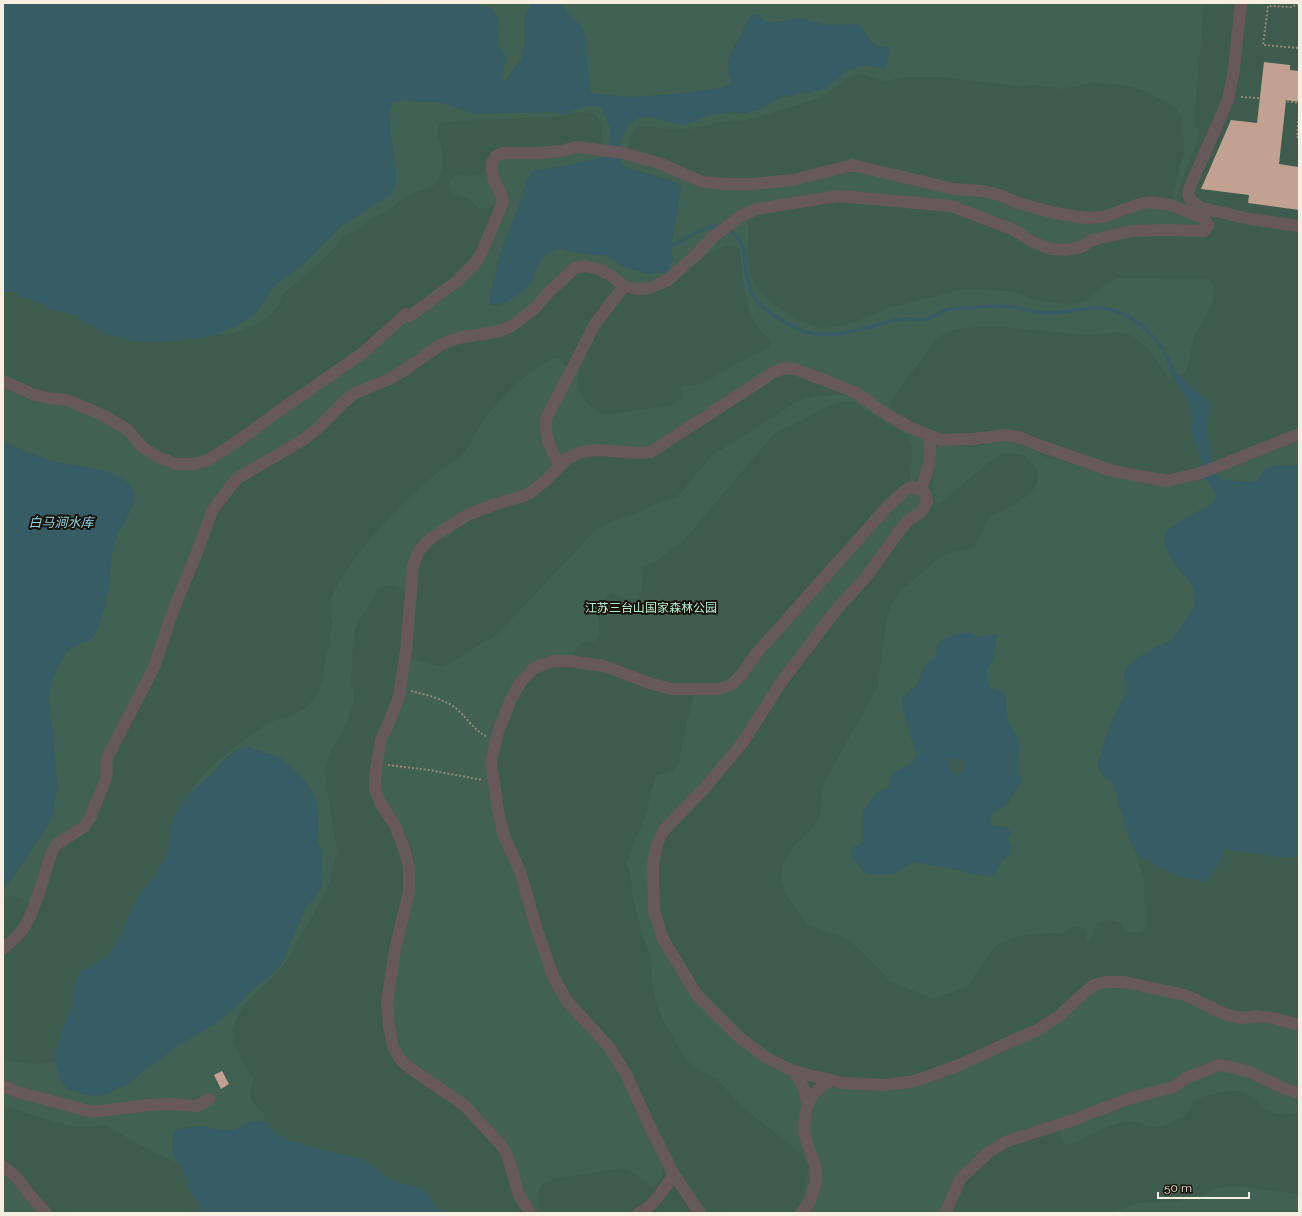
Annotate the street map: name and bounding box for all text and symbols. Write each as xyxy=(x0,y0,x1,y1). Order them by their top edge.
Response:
water label: 白马涧水库 xyxy=(28,515,95,530)
park label: 江苏三台山国家森林公园 xyxy=(585,601,717,615)
scale bar xyxy=(1158,1174,1249,1200)
text: 50 m xyxy=(1164,1181,1192,1195)

